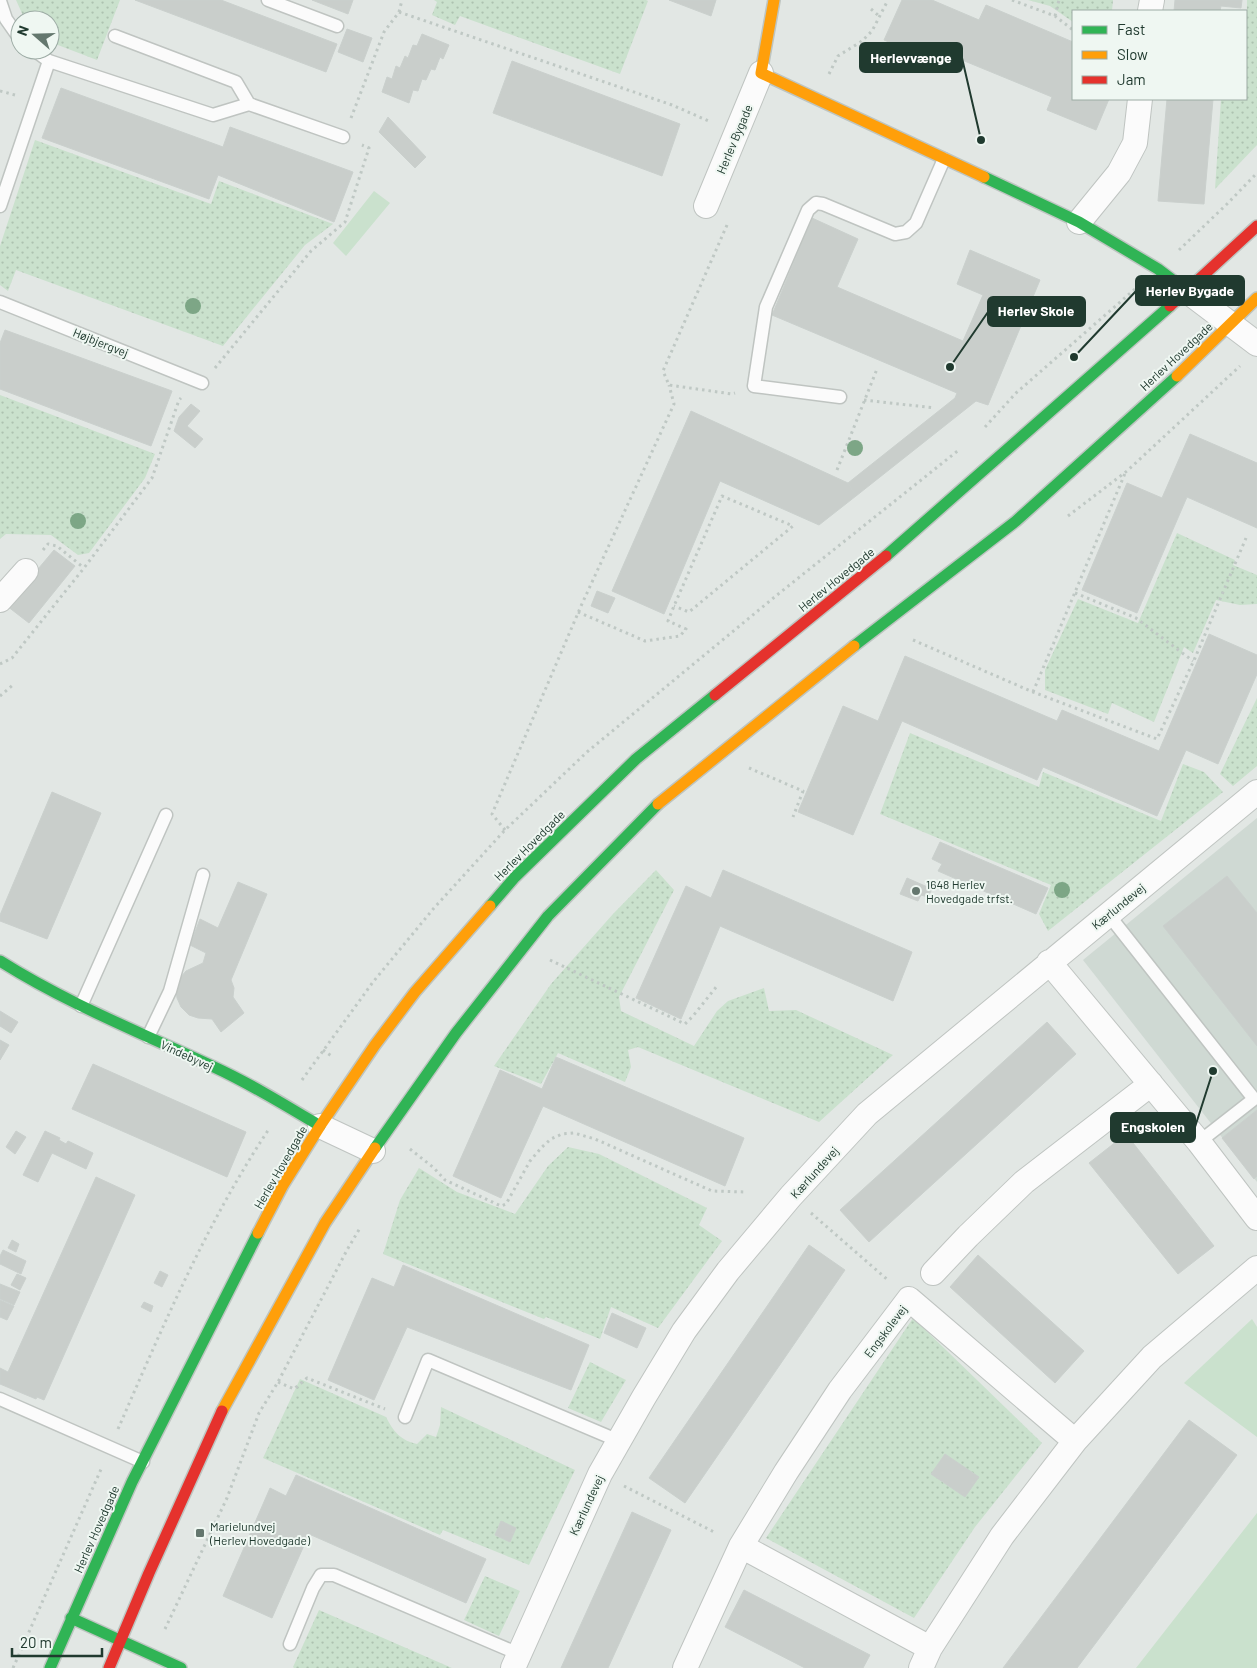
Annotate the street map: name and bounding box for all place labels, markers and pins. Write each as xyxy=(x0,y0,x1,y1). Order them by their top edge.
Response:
callout: Herlevvænge xyxy=(860,43,962,72)
callout: Herlev Bygade xyxy=(1136,276,1244,305)
callout: Herlev Skole xyxy=(988,297,1085,326)
place label: 1648 Herlev Hovedgade trfst. xyxy=(926,877,1013,905)
marker: 1648 Herlev Hovedgade trfst. xyxy=(910,885,922,897)
callout: Engskolen xyxy=(1111,1113,1195,1142)
place label: Marielundvej (Herlev Hovedgade) xyxy=(209,1519,311,1547)
marker: Marielundvej (Herlev Hovedgade) xyxy=(194,1527,206,1539)

